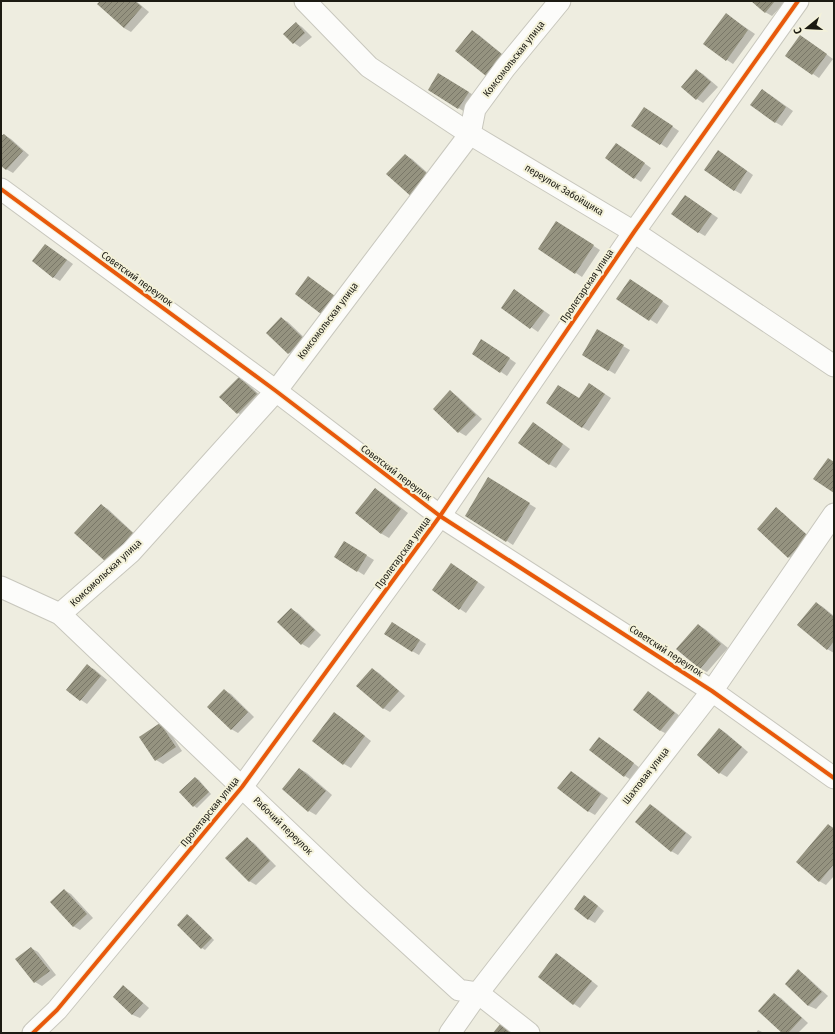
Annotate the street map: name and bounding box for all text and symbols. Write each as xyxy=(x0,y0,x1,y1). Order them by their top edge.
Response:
north arrow xyxy=(787,8,827,48)
street label: Комсомольская улица xyxy=(481,19,547,99)
text: С xyxy=(791,26,805,36)
street label: переулок Забойщика xyxy=(522,162,606,218)
street label: Пролетарская улица xyxy=(558,247,616,325)
street label: Советский переулок xyxy=(99,249,175,309)
street label: Комсомольская улица xyxy=(295,280,361,362)
street label: Советский переулок xyxy=(358,442,434,504)
street label: Пролетарская улица xyxy=(373,514,433,591)
street label: Комсомольская улица xyxy=(68,537,144,609)
street label: Советский переулок xyxy=(627,623,705,680)
street label: Шахтовая улица xyxy=(620,745,672,807)
street label: Пролетарская улица xyxy=(178,775,242,849)
street label: Рабочий переулок xyxy=(251,795,315,858)

